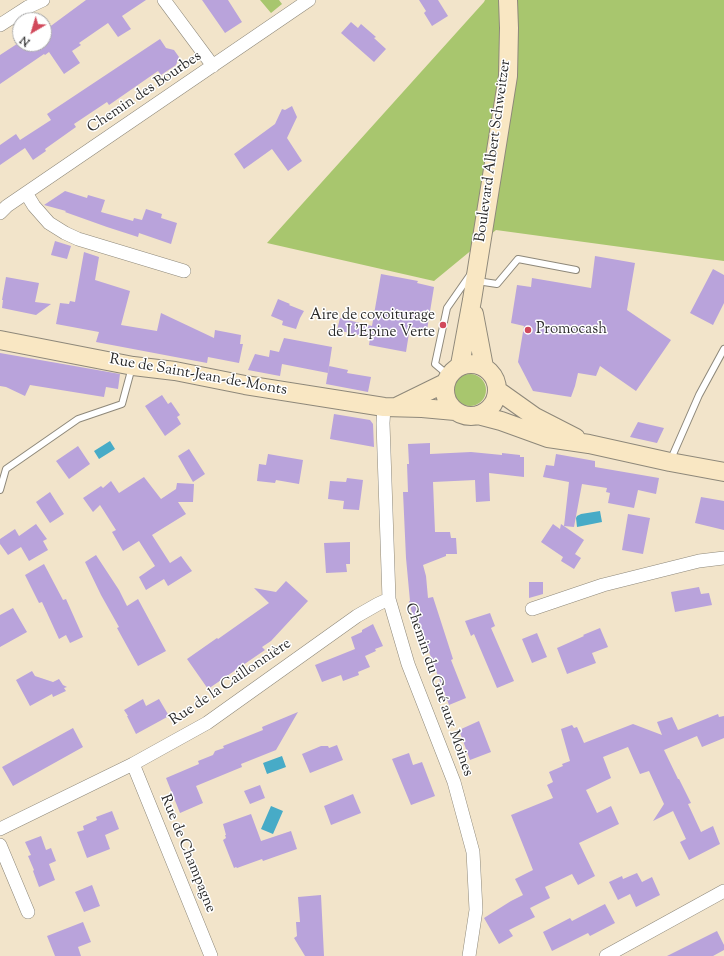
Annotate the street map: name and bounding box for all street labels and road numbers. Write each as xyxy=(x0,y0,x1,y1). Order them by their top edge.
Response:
street label: Chemin des Bourbes xyxy=(85,48,205,138)
street label: Boulevard Albert Schweitzer xyxy=(472,59,516,243)
street label: Rue de Saint-Jean-de-Monts xyxy=(108,352,288,400)
street label: Chemin du Gué aux Moines xyxy=(400,601,476,779)
street label: Rue de la Caillonnière xyxy=(167,636,295,730)
street label: Rue de Champagne xyxy=(155,792,219,916)

